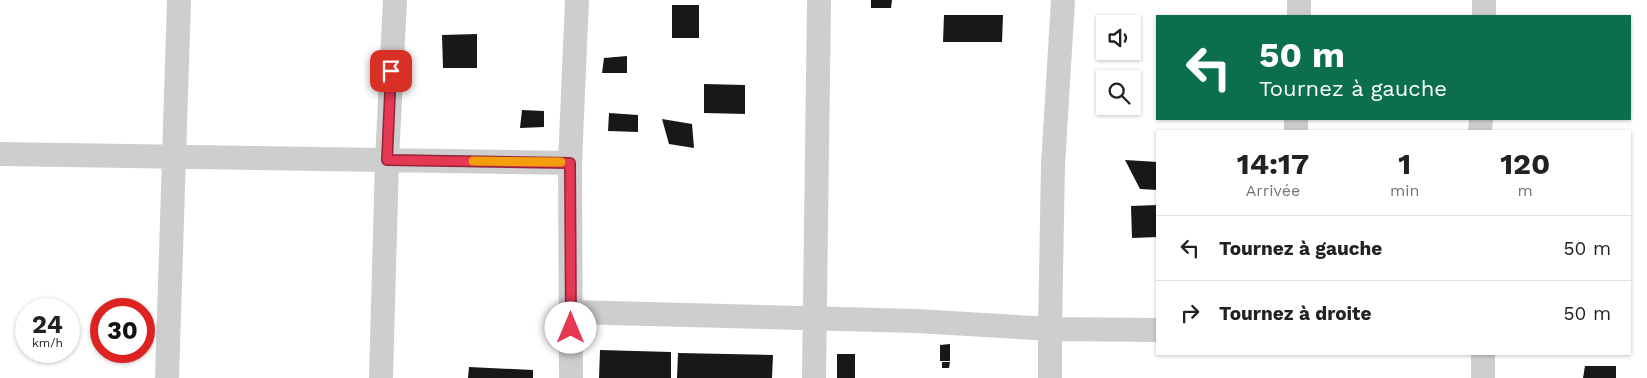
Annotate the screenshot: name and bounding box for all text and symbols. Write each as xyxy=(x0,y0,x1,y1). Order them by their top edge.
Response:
map controls xyxy=(1096,15,1141,115)
button: sound xyxy=(1096,15,1141,60)
text: 50 m xyxy=(1259,34,1345,76)
icon: left xyxy=(1176,35,1241,100)
pin xyxy=(370,50,412,92)
icon: arrive xyxy=(377,57,405,85)
button: search xyxy=(1096,70,1141,115)
text: Tournez à gauche xyxy=(1259,76,1447,101)
text: 14:17 xyxy=(1237,146,1309,181)
text: 1 xyxy=(1398,146,1411,181)
text: 120 xyxy=(1500,146,1550,181)
text: Arrivée xyxy=(1246,181,1300,200)
text: min xyxy=(1390,181,1419,200)
text: m xyxy=(1518,181,1533,200)
icon: left xyxy=(1176,234,1204,262)
text: Tournez à gauche xyxy=(1219,237,1382,260)
text: 50 m xyxy=(1564,237,1611,260)
speed limit sign: 30 xyxy=(90,298,155,363)
icon: right xyxy=(1176,299,1204,327)
position arrow xyxy=(544,301,596,353)
text: Tournez à droite xyxy=(1219,302,1371,325)
text: 50 m xyxy=(1564,302,1611,325)
text: 24 xyxy=(32,310,63,339)
text: km/h xyxy=(32,336,63,350)

